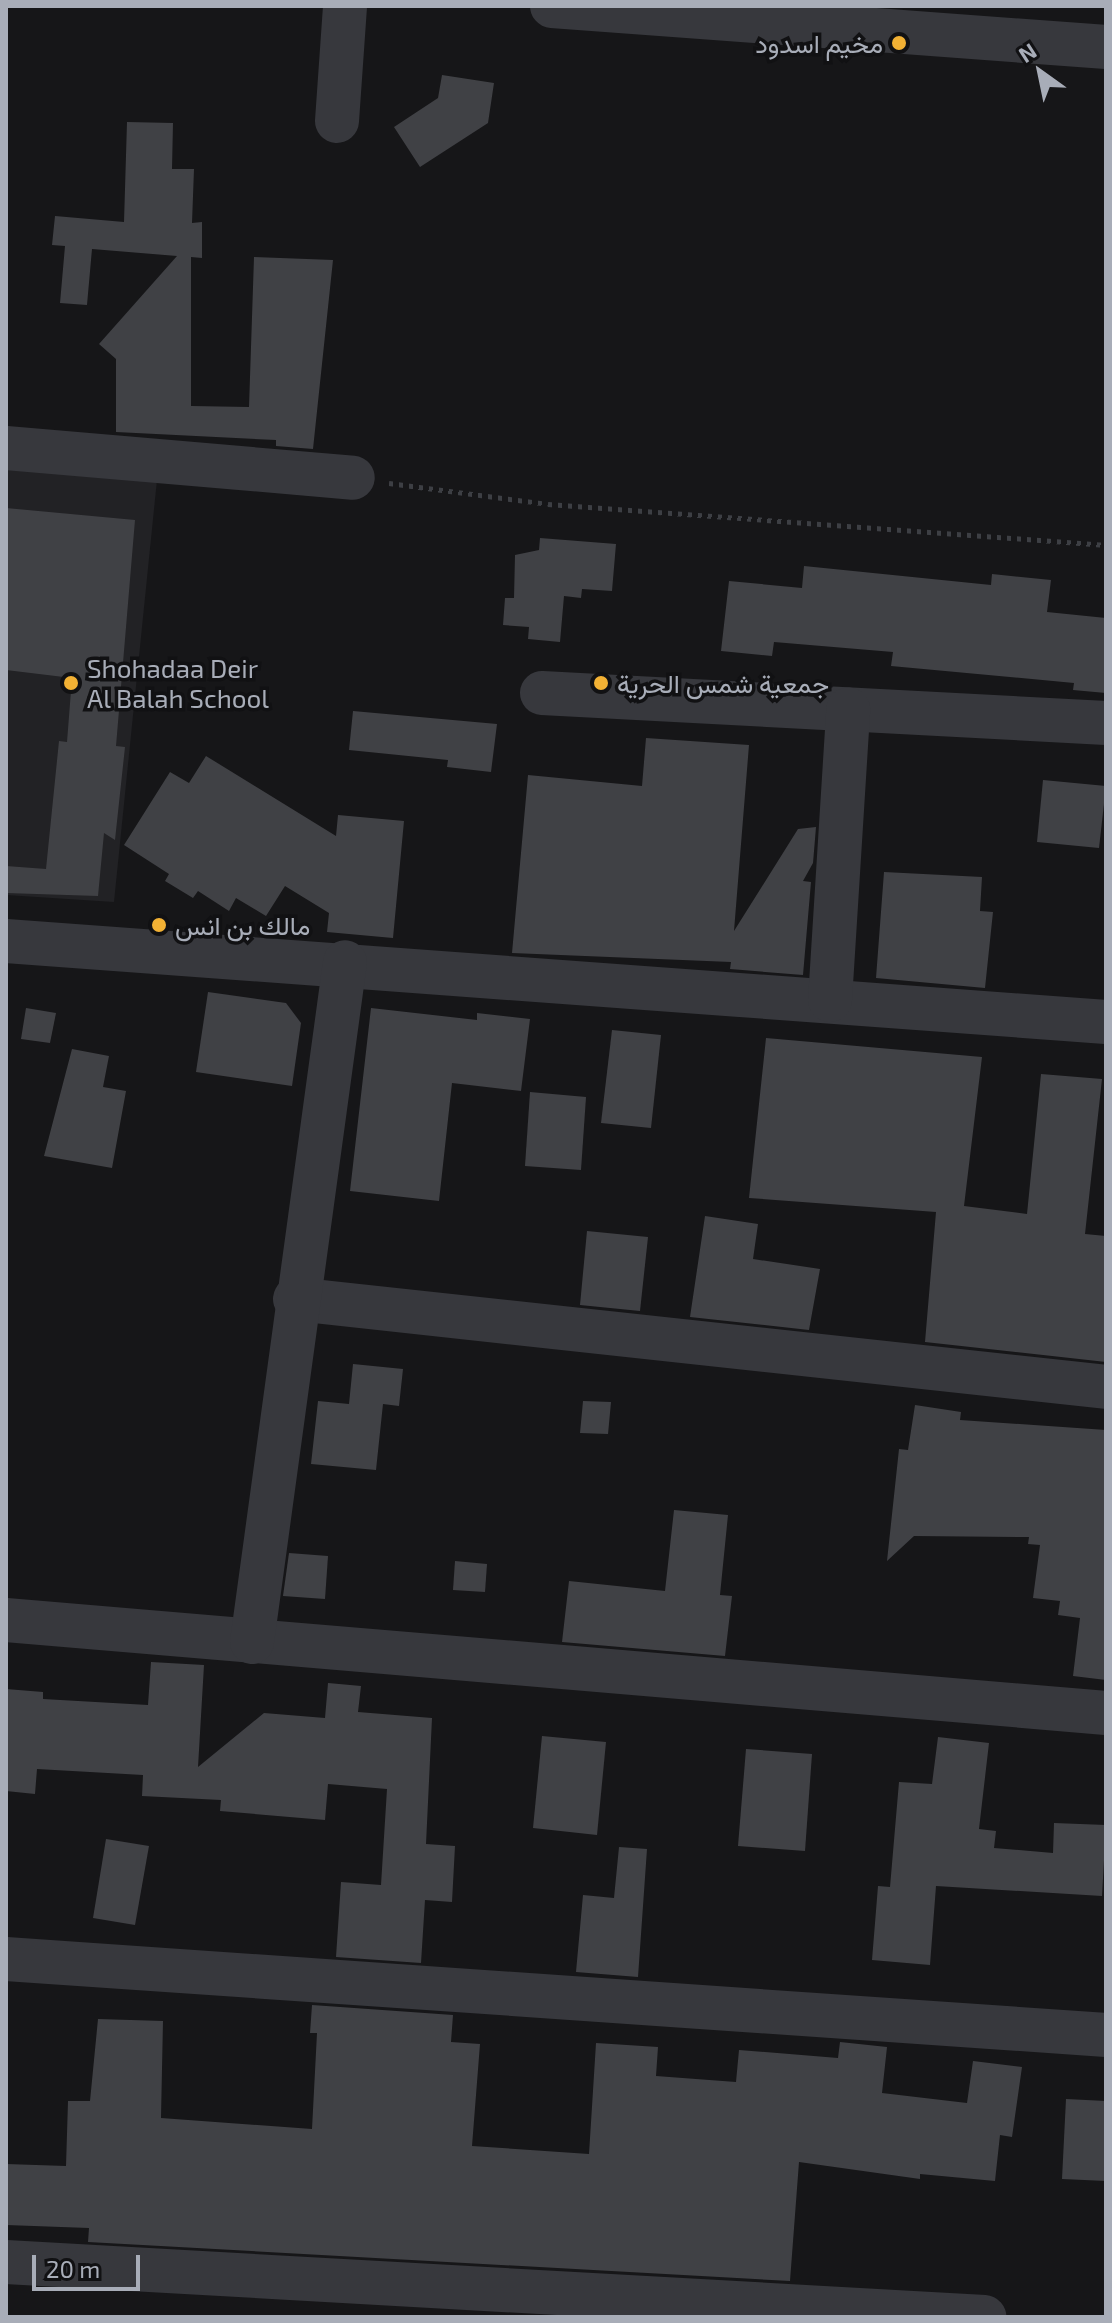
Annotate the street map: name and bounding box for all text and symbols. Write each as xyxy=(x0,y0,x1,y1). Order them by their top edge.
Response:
place label: مخيم اسدود xyxy=(755,27,883,59)
north arrow xyxy=(1000,32,1080,112)
marker: مخيم اسدود xyxy=(890,34,908,52)
text: N xyxy=(1013,37,1041,67)
place label: Shohadaa Deir Al Balah School xyxy=(87,652,270,714)
place label: جمعية شمس الحرية xyxy=(617,667,829,699)
marker: Shohadaa Deir Al Balah School xyxy=(62,674,80,692)
marker: جمعية شمس الحرية xyxy=(592,674,610,692)
place label: مالك بن انس xyxy=(175,909,310,941)
marker: مالك بن انس xyxy=(150,916,168,934)
scale bar xyxy=(36,2239,144,2289)
text: 20 m xyxy=(46,2254,100,2283)

